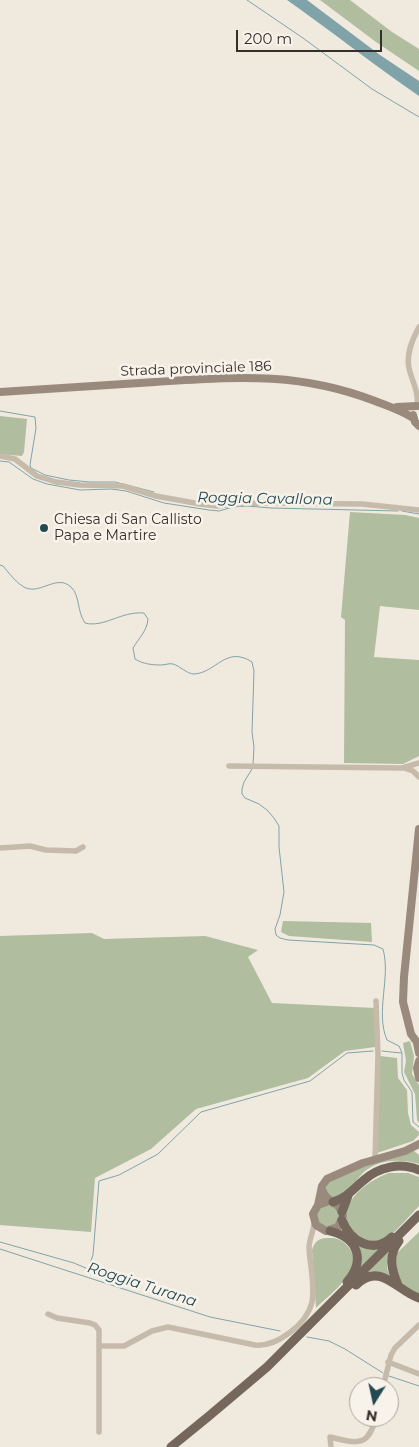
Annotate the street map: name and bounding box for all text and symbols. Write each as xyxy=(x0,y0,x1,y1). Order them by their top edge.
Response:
scale bar xyxy=(239,20,385,52)
text: 200 m xyxy=(244,29,292,48)
street label: Strada provinciale 186 xyxy=(120,358,272,380)
water label: Roggia Cavallona xyxy=(197,489,333,509)
place label: Chiesa di San Callisto Papa e Martire xyxy=(54,512,202,544)
marker: Chiesa di San Callisto Papa e Martire xyxy=(38,522,50,534)
water label: Roggia Turana xyxy=(85,1259,199,1311)
north arrow xyxy=(349,1377,399,1427)
text: N xyxy=(364,1406,379,1426)

